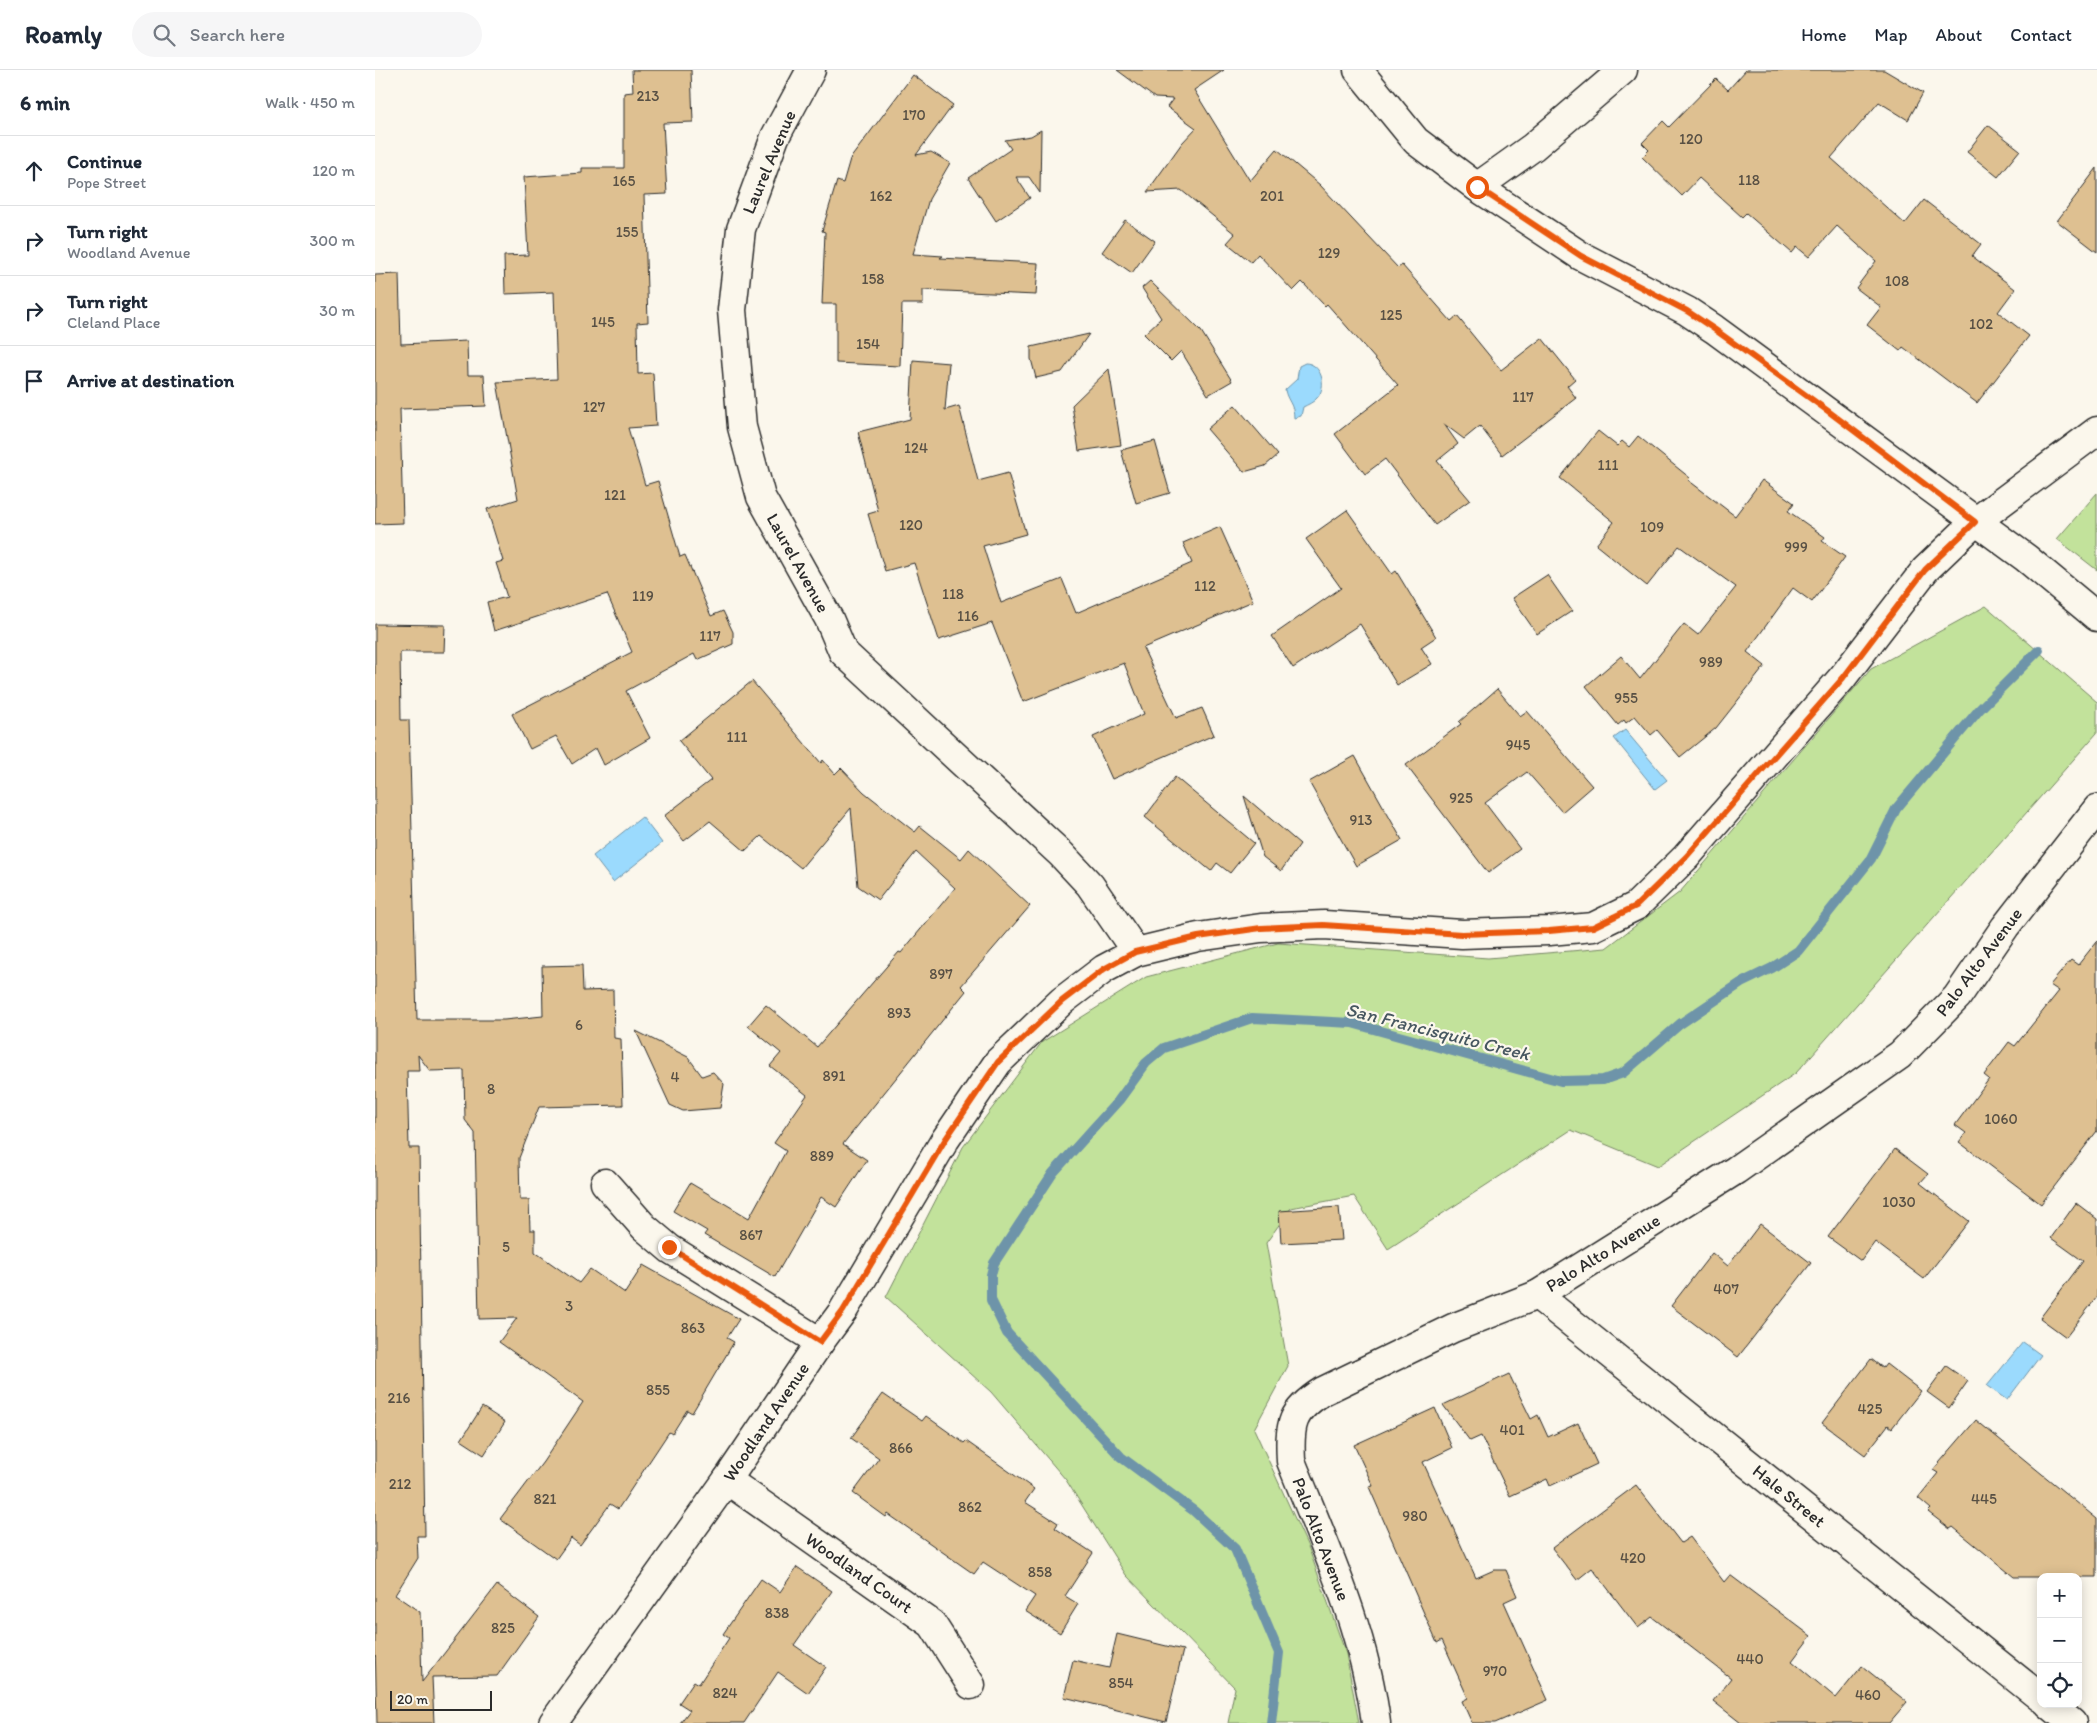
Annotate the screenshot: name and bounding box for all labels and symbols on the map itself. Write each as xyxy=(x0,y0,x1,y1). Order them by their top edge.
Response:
house number: 213 xyxy=(636,87,660,105)
house number: 170 xyxy=(902,106,926,124)
street label: Laurel Avenue xyxy=(737,107,801,217)
house number: 120 xyxy=(1679,130,1703,148)
house number: 118 xyxy=(1738,171,1760,189)
house number: 165 xyxy=(613,172,636,190)
route start xyxy=(1466,176,1489,199)
house number: 162 xyxy=(870,187,892,205)
house number: 201 xyxy=(1260,187,1284,205)
house number: 155 xyxy=(616,223,638,241)
house number: 129 xyxy=(1318,244,1340,262)
house number: 158 xyxy=(861,270,885,288)
house number: 108 xyxy=(1885,272,1909,290)
house number: 125 xyxy=(1380,306,1402,324)
house number: 145 xyxy=(591,313,615,331)
house number: 102 xyxy=(1969,315,1993,333)
house number: 154 xyxy=(856,335,880,353)
house number: 117 xyxy=(1512,388,1534,406)
house number: 127 xyxy=(583,398,606,416)
house number: 124 xyxy=(904,439,928,457)
house number: 111 xyxy=(1598,456,1618,474)
house number: 121 xyxy=(604,486,626,504)
street label: Laurel Avenue xyxy=(762,509,834,617)
house number: 120 xyxy=(899,516,923,534)
house number: 109 xyxy=(1640,518,1664,536)
house number: 999 xyxy=(1784,538,1808,556)
house number: 112 xyxy=(1194,577,1216,595)
house number: 118 xyxy=(942,585,964,603)
house number: 119 xyxy=(632,587,654,605)
house number: 116 xyxy=(957,607,979,625)
house number: 117 xyxy=(699,627,721,645)
house number: 989 xyxy=(1699,653,1723,671)
house number: 955 xyxy=(1614,689,1638,707)
house number: 111 xyxy=(727,728,747,746)
house number: 945 xyxy=(1506,736,1530,754)
house number: 925 xyxy=(1449,789,1473,807)
house number: 913 xyxy=(1350,811,1372,829)
street label: Palo Alto Avenue xyxy=(1931,903,2027,1021)
house number: 897 xyxy=(929,965,953,983)
water label: San Francisquito Creek xyxy=(1344,998,1533,1066)
house number: 893 xyxy=(887,1004,911,1022)
house number: 6 xyxy=(575,1016,583,1034)
house number: 891 xyxy=(822,1067,846,1085)
house number: 4 xyxy=(670,1068,680,1086)
house number: 8 xyxy=(487,1080,495,1098)
house number: 1060 xyxy=(1984,1110,2018,1128)
house number: 889 xyxy=(810,1147,834,1165)
house number: 1030 xyxy=(1882,1193,1916,1211)
street label: Palo Alto Avenue xyxy=(1542,1209,1664,1297)
house number: 867 xyxy=(739,1226,763,1244)
route end xyxy=(658,1236,681,1259)
house number: 5 xyxy=(502,1238,510,1256)
house number: 407 xyxy=(1713,1280,1739,1298)
house number: 3 xyxy=(565,1297,573,1315)
house number: 863 xyxy=(681,1319,705,1337)
street label: Woodland Avenue xyxy=(718,1358,814,1486)
house number: 855 xyxy=(646,1381,670,1399)
house number: 216 xyxy=(388,1389,410,1407)
house number: 425 xyxy=(1858,1400,1883,1418)
house number: 401 xyxy=(1499,1421,1525,1439)
house number: 866 xyxy=(889,1439,913,1457)
street label: Hale Street xyxy=(1748,1460,1830,1532)
street label: Palo Alto Avenue xyxy=(1287,1474,1355,1604)
house number: 212 xyxy=(389,1475,411,1493)
house number: 821 xyxy=(533,1490,557,1508)
house number: 445 xyxy=(1971,1490,1997,1508)
house number: 862 xyxy=(958,1498,982,1516)
house number: 980 xyxy=(1402,1507,1428,1525)
street label: Woodland Court xyxy=(801,1528,917,1618)
house number: 420 xyxy=(1620,1549,1646,1567)
house number: 858 xyxy=(1028,1563,1052,1581)
house number: 838 xyxy=(765,1604,789,1622)
house number: 825 xyxy=(491,1619,515,1637)
house number: 440 xyxy=(1736,1650,1764,1668)
house number: 970 xyxy=(1483,1662,1507,1680)
house number: 854 xyxy=(1108,1674,1134,1692)
house number: 824 xyxy=(712,1684,738,1702)
house number: 460 xyxy=(1855,1686,1881,1704)
scale bar xyxy=(390,1688,493,1711)

